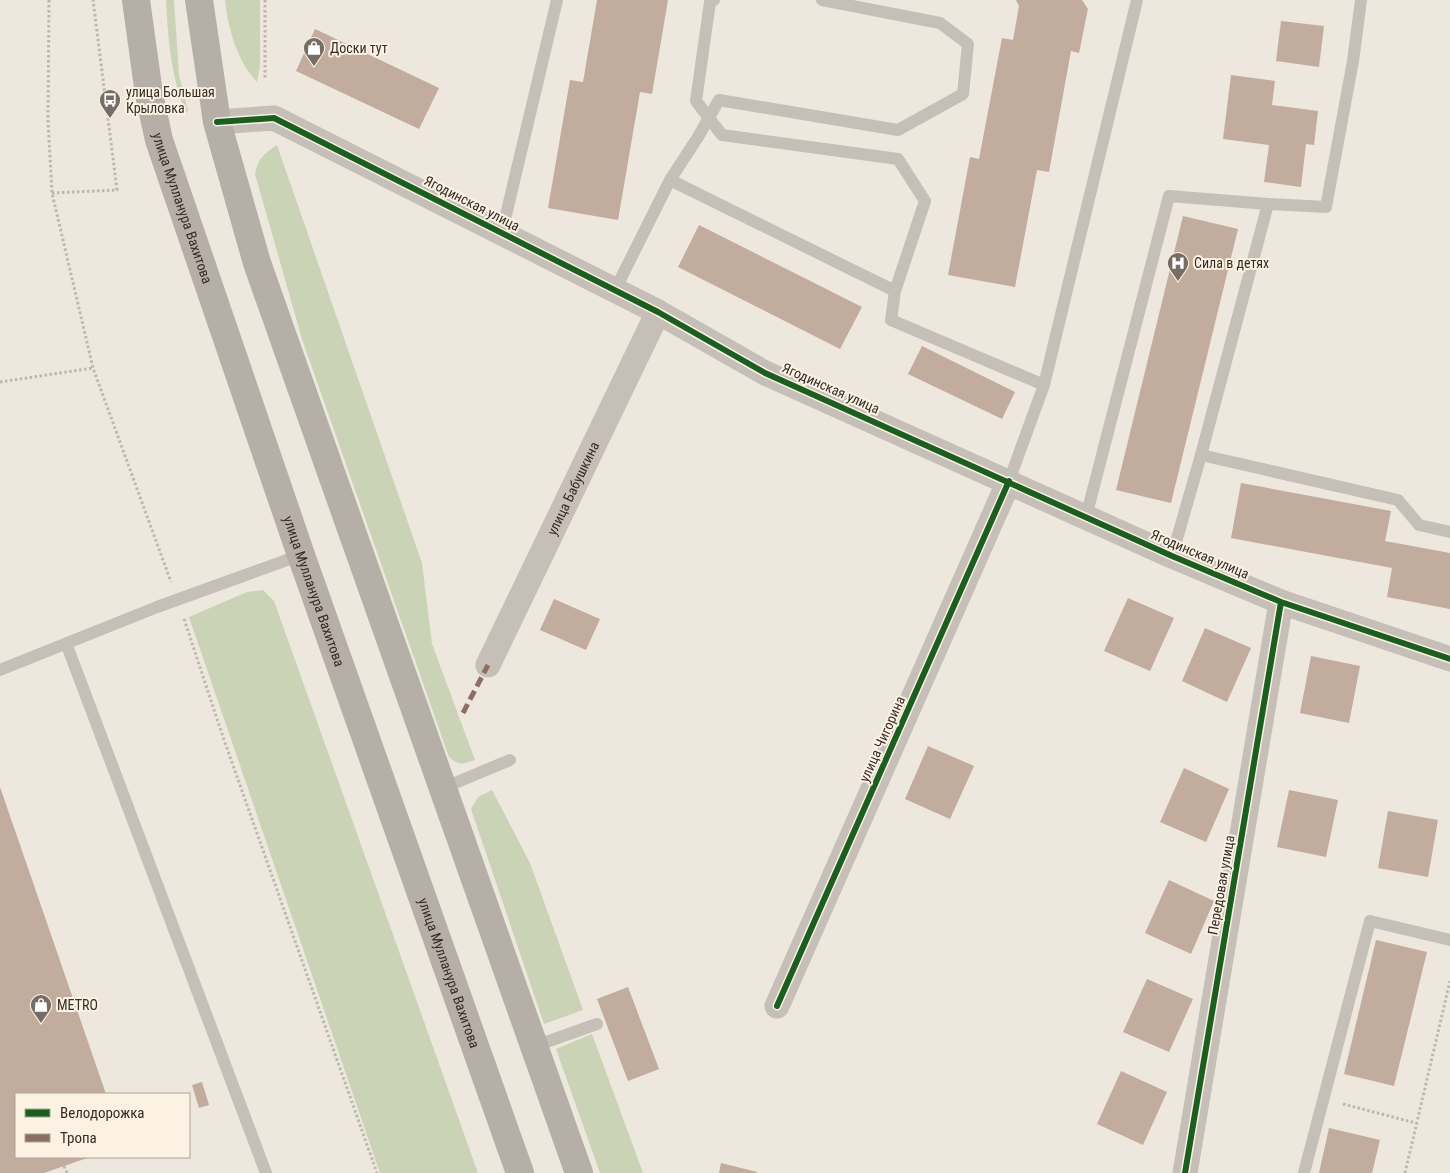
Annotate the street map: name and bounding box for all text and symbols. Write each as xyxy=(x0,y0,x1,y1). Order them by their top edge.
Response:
shop icon: Доски тут xyxy=(302,36,326,67)
place label: Доски тут xyxy=(330,40,388,56)
place label: улица Большая Крыловка xyxy=(126,84,215,116)
bus stop icon: улица Большая Крыловка xyxy=(98,88,122,119)
street label: улица Мулланура Вахитова xyxy=(150,131,216,286)
street label: Ягодинская улица xyxy=(422,172,522,234)
hospital icon: Сила в детях xyxy=(1166,251,1190,282)
place label: Сила в детях xyxy=(1194,255,1269,271)
street label: Ягодинская улица xyxy=(780,359,882,417)
street label: улица Бабушкина xyxy=(544,439,602,538)
street label: улица Мулланура Вахитова xyxy=(280,514,348,668)
street label: Ягодинская улица xyxy=(1149,526,1251,582)
street label: улица Чигорина xyxy=(856,693,908,785)
street label: Передовая улица xyxy=(1204,834,1238,936)
street label: улица Мулланура Вахитова xyxy=(415,896,483,1050)
shop icon: METRO xyxy=(29,993,53,1024)
place label: METRO xyxy=(57,997,98,1013)
legend xyxy=(15,1093,190,1158)
text: Велодорожка xyxy=(60,1104,145,1122)
text: Тропа xyxy=(60,1129,97,1147)

